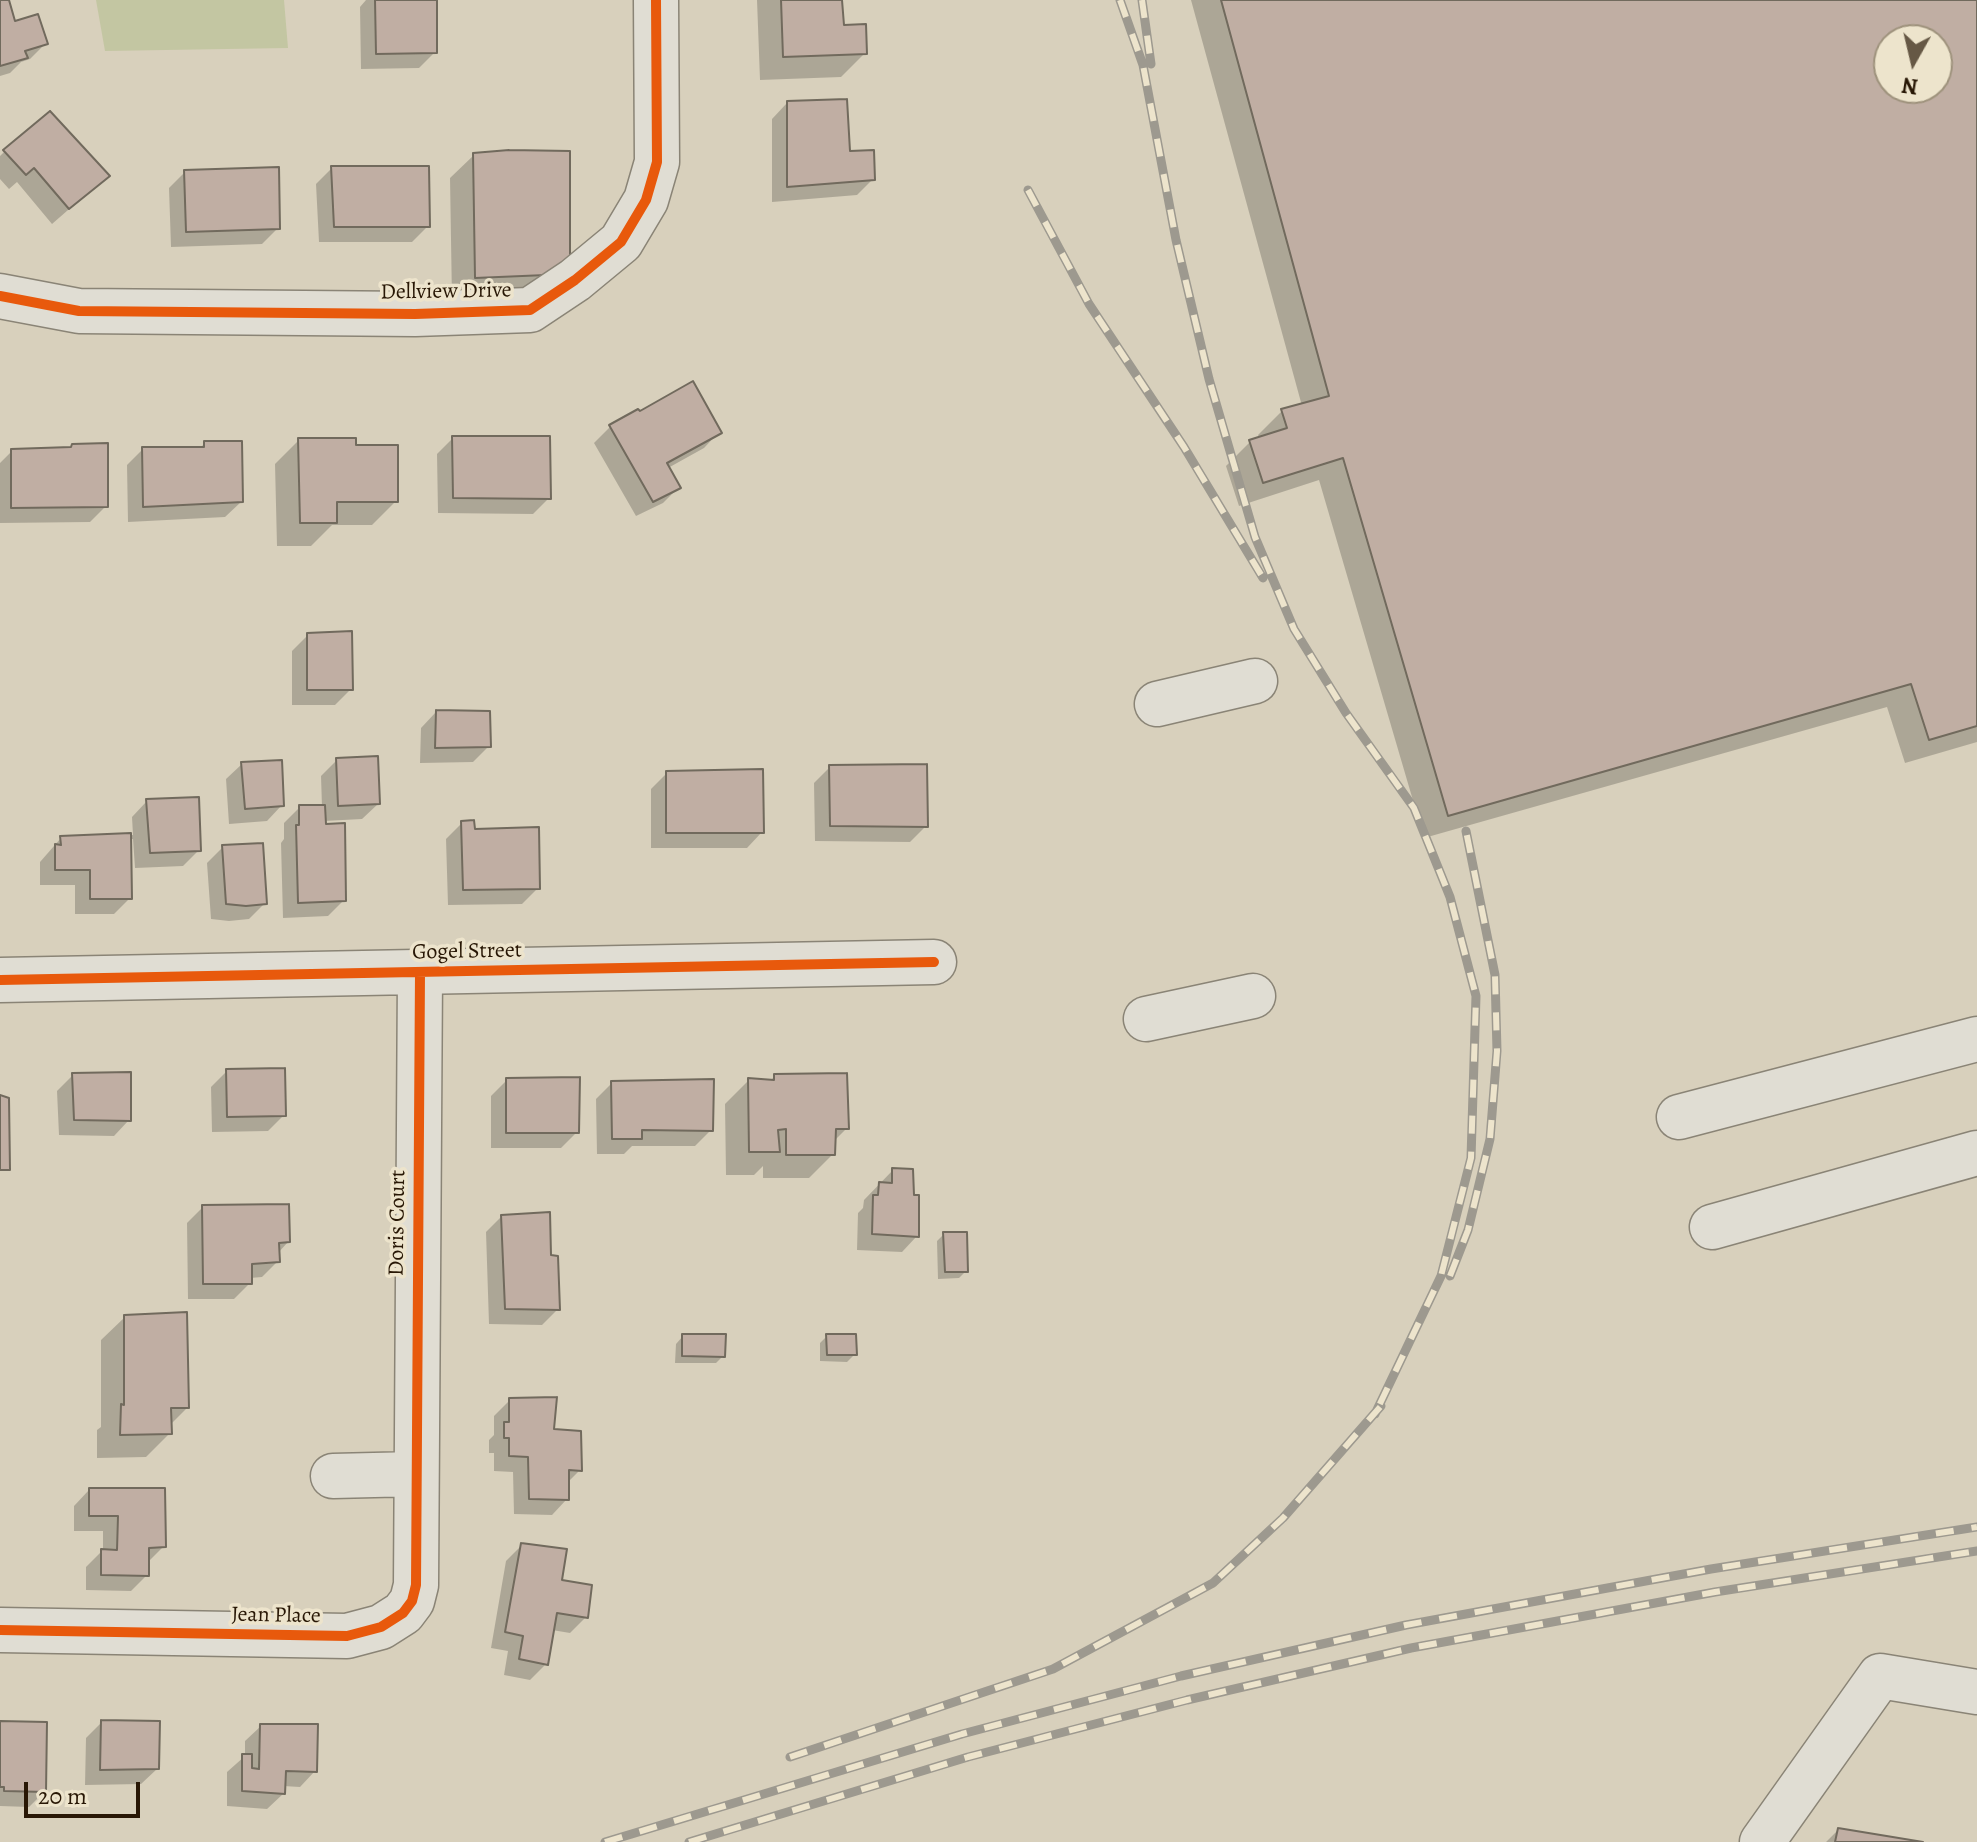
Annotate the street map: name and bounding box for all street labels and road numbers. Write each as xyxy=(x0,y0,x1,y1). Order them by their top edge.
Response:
street label: Dellview Drive xyxy=(380,278,512,306)
street label: Gogel Street xyxy=(412,938,522,966)
street label: Doris Court xyxy=(384,1170,412,1276)
street label: Jean Place xyxy=(231,1602,321,1630)

